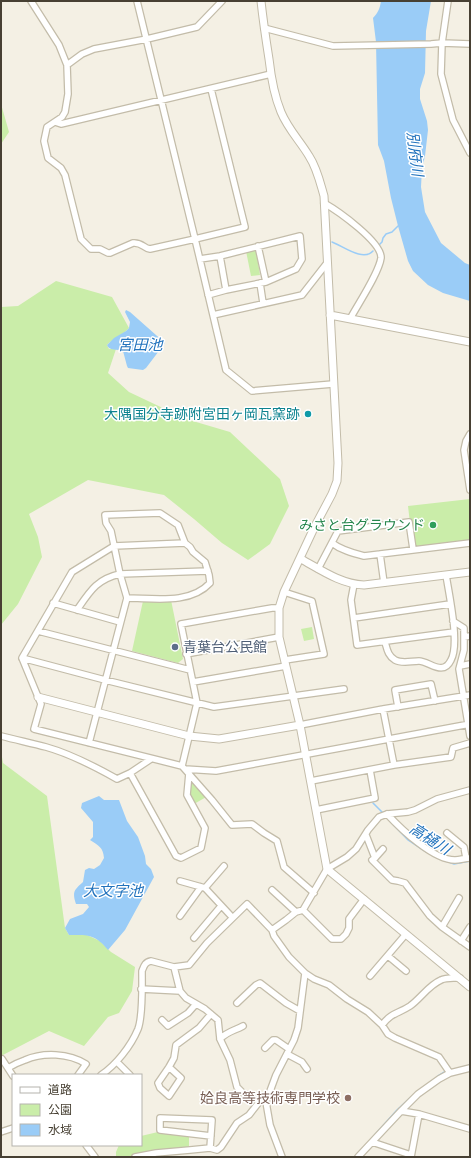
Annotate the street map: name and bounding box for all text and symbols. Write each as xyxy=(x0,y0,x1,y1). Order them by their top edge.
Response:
water label: 別府川 xyxy=(403,131,427,179)
water label: 宮田池 xyxy=(117,336,164,354)
place label: 大隅国分寺跡附宮田ヶ岡瓦窯跡 xyxy=(104,406,300,422)
marker: 大隅国分寺跡附宮田ヶ岡瓦窯跡 xyxy=(303,409,313,419)
place label: みさと台グラウンド xyxy=(299,517,425,533)
marker: みさと台グラウンド xyxy=(428,520,438,530)
place label: 青葉台公民館 xyxy=(183,639,267,655)
marker: 青葉台公民館 xyxy=(170,642,180,652)
water label: 高樋川 xyxy=(406,819,456,860)
water label: 大文字池 xyxy=(83,882,145,900)
legend xyxy=(12,1074,142,1146)
text: 道路 xyxy=(48,1083,72,1097)
place label: 姶良高等技術専門学校 xyxy=(200,1090,340,1106)
marker: 姶良高等技術専門学校 xyxy=(343,1093,353,1103)
text: 公園 xyxy=(48,1103,72,1117)
text: 水域 xyxy=(48,1123,72,1137)

